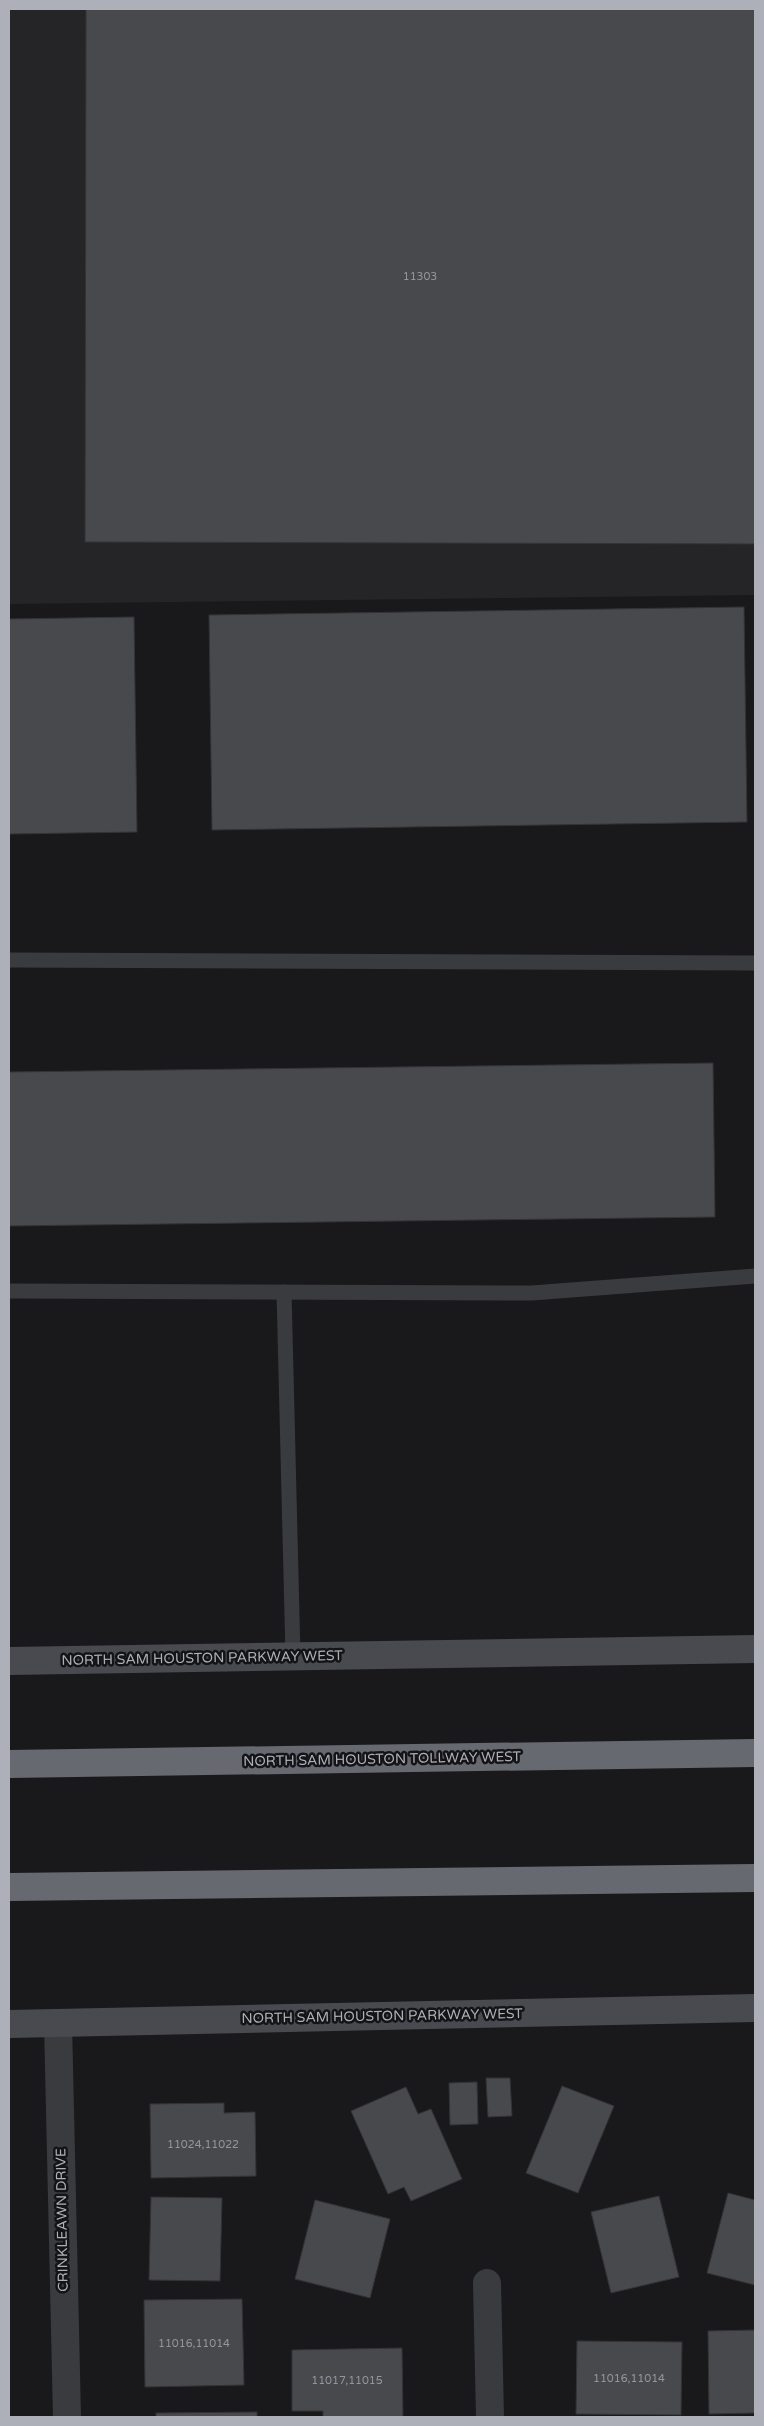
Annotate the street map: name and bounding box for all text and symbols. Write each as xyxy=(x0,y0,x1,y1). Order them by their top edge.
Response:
house number: 11303 xyxy=(403,270,437,283)
street label: NORTH SAM HOUSTON PARKWAY WEST xyxy=(61,1647,343,1669)
street label: NORTH SAM HOUSTON TOLLWAY WEST xyxy=(243,1748,522,1770)
street label: NORTH SAM HOUSTON PARKWAY WEST xyxy=(241,2005,523,2027)
house number: 11024,11022 xyxy=(167,2138,239,2151)
street label: CRINKLEAWN DRIVE xyxy=(52,2148,72,2292)
house number: 11016,11014 xyxy=(158,2337,230,2350)
house number: 11016,11014 xyxy=(593,2372,665,2385)
house number: 11017,11015 xyxy=(311,2374,383,2387)

